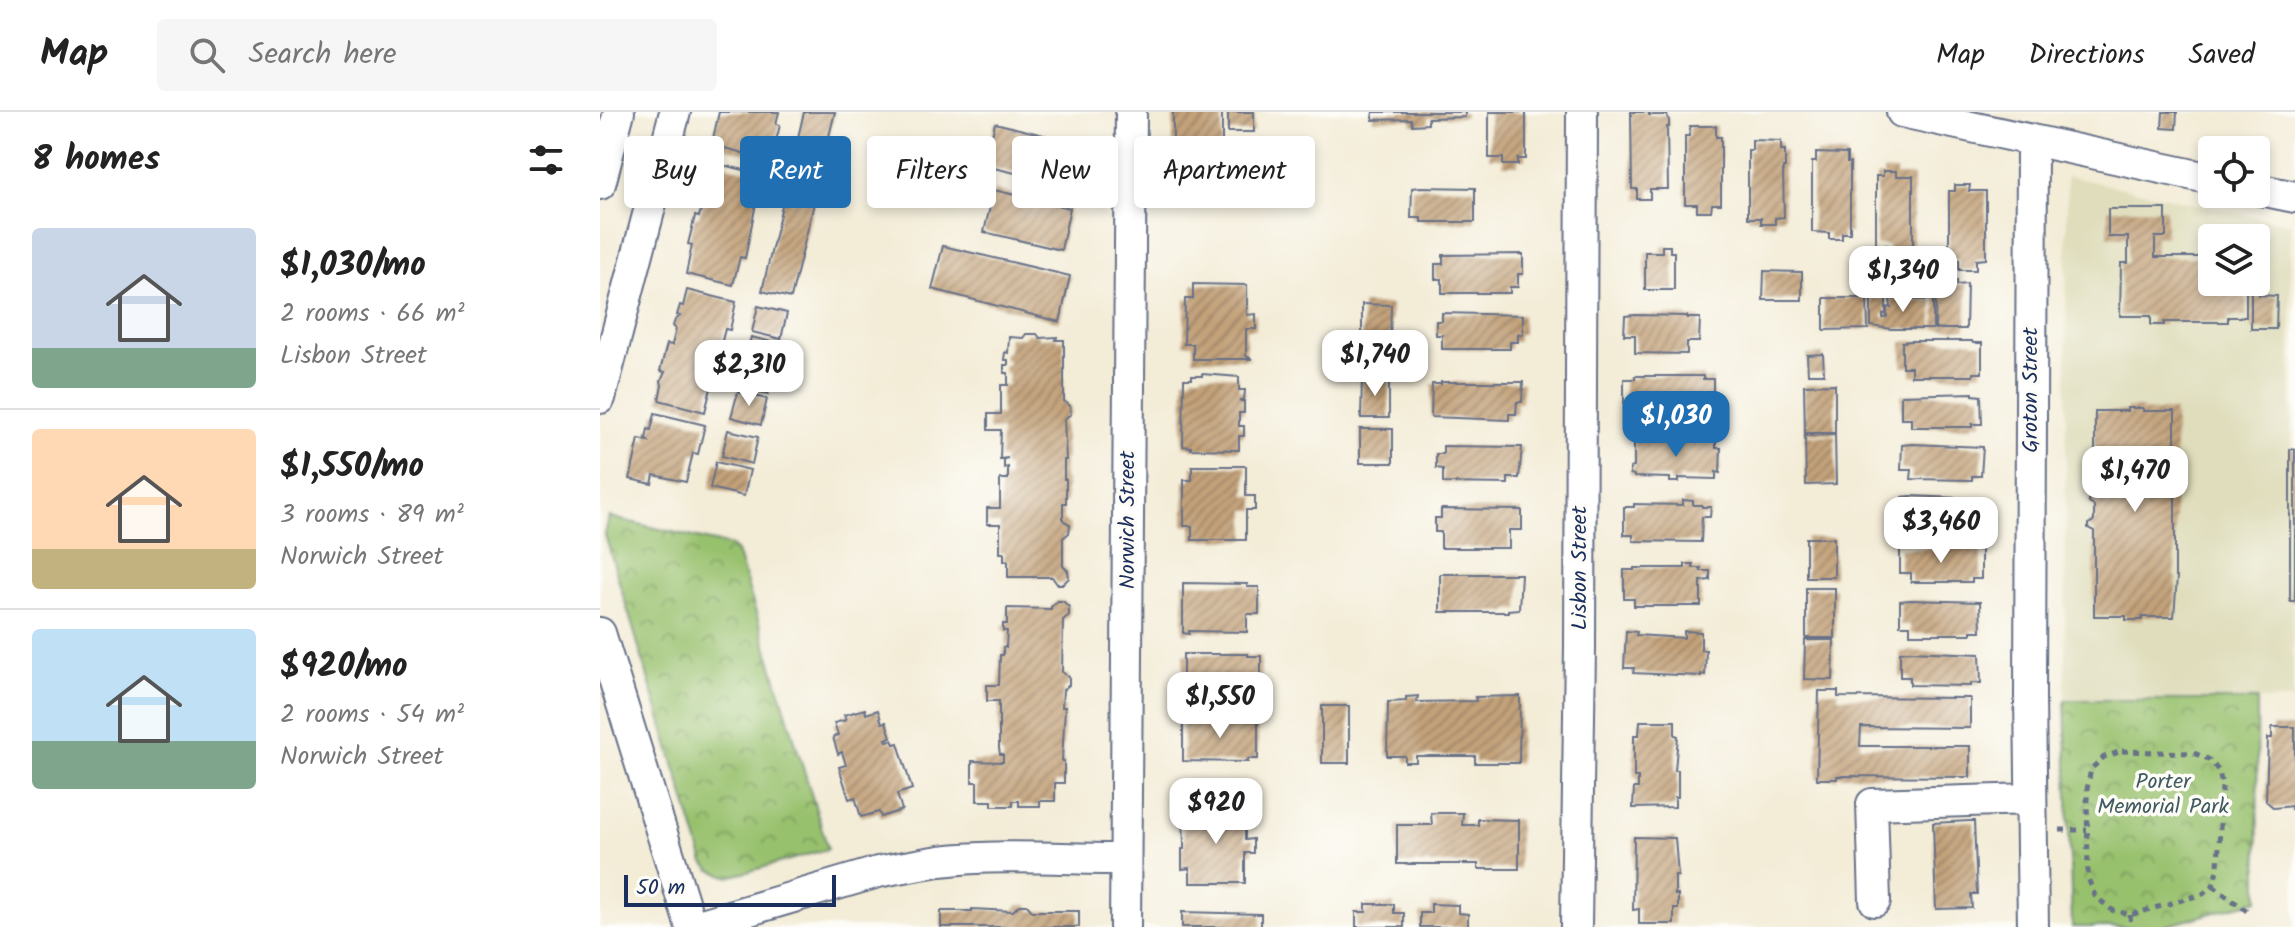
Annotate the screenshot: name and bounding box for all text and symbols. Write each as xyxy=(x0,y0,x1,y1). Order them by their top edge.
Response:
search box xyxy=(157,19,717,91)
text: Map xyxy=(40,25,109,85)
text: Search here xyxy=(249,31,396,79)
icon: search xyxy=(185,33,229,77)
text: Map xyxy=(1936,33,1985,78)
text: Directions xyxy=(2029,33,2145,78)
text: Saved xyxy=(2189,33,2255,78)
text: 8 homes xyxy=(32,133,160,187)
chip: Buy xyxy=(624,136,724,208)
chip: Rent xyxy=(740,136,851,208)
chip: Filters xyxy=(867,136,996,208)
chip: New xyxy=(1012,136,1118,208)
chip: Apartment xyxy=(1134,136,1315,208)
map controls xyxy=(2198,136,2270,296)
button: locate xyxy=(2198,136,2270,208)
icon: filters xyxy=(524,138,568,182)
button: layers xyxy=(2198,224,2270,296)
text: $1,030/mo xyxy=(280,239,426,293)
pin: $1,340 xyxy=(1838,246,1968,314)
text: $1,340 xyxy=(1867,251,1939,293)
icon: home xyxy=(96,260,192,356)
text: 2 rooms · 66 m² xyxy=(280,293,465,335)
street label: Groton Street xyxy=(2014,327,2049,453)
pin: $1,740 xyxy=(1310,330,1440,398)
text: Lisbon Street xyxy=(280,335,427,377)
text: $1,740 xyxy=(1340,335,1410,377)
pin: $2,310 xyxy=(684,340,814,408)
text: $2,310 xyxy=(713,345,785,387)
pin: $1,030 xyxy=(1611,391,1741,459)
text: $1,030 xyxy=(1641,396,1711,438)
text: $1,550/mo xyxy=(280,440,424,494)
pin: $1,470 xyxy=(2070,446,2200,514)
street label: Norwich Street xyxy=(1111,450,1146,589)
text: $1,470 xyxy=(2100,451,2170,493)
icon: home xyxy=(96,461,192,557)
text: 3 rooms · 89 m² xyxy=(280,494,464,536)
pin: $3,460 xyxy=(1876,497,2006,565)
text: $3,460 xyxy=(1902,502,1980,544)
street label: Lisbon Street xyxy=(1563,505,1598,630)
text: Norwich Street xyxy=(280,536,444,578)
text: $920/mo xyxy=(280,640,408,694)
icon: home xyxy=(96,661,192,757)
pin: $1,550 xyxy=(1155,672,1285,740)
text: $1,550 xyxy=(1185,677,1255,719)
text: 2 rooms · 54 m² xyxy=(280,694,464,736)
text: Norwich Street xyxy=(280,736,444,778)
park label: Porter Memorial Park xyxy=(2097,765,2230,825)
pin: $920 xyxy=(1169,778,1263,846)
text: $920 xyxy=(1187,783,1245,825)
scale bar xyxy=(624,871,836,907)
text: 50 m xyxy=(636,871,685,906)

